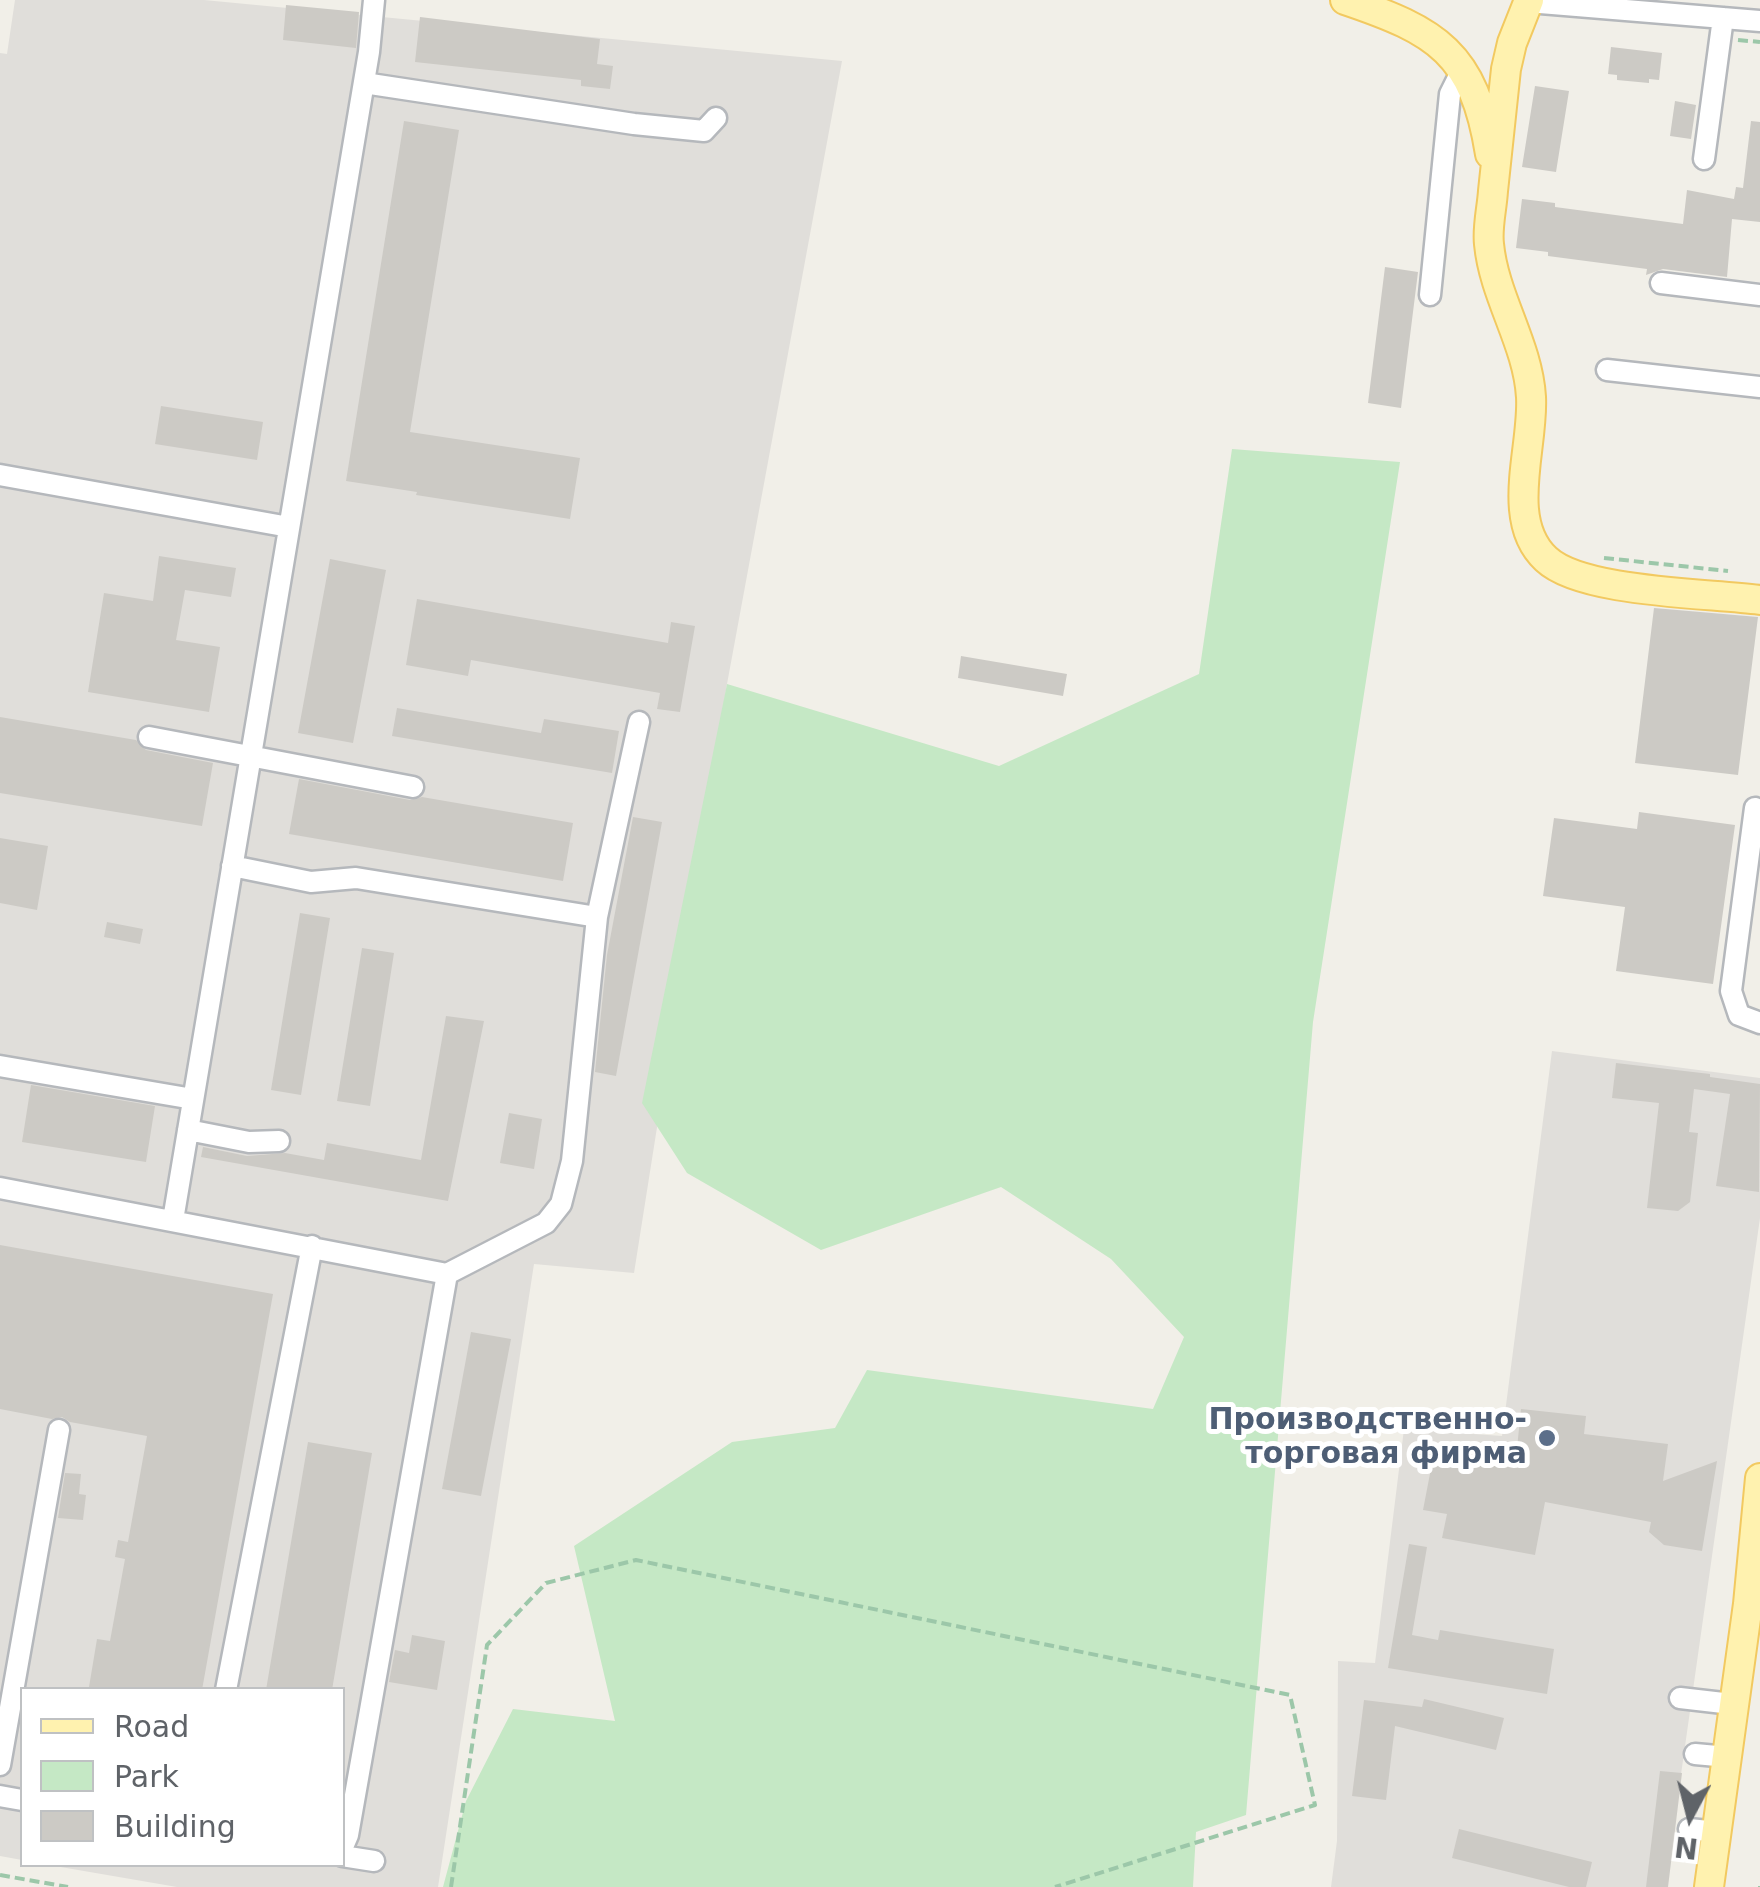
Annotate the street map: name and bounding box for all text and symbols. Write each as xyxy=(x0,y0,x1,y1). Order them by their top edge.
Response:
place label: Производственно- торговая фирма xyxy=(1209,1403,1527,1474)
marker: Производственно- торговая фирма xyxy=(1536,1427,1558,1449)
legend xyxy=(20,1687,345,1867)
text: Road xyxy=(114,1709,189,1744)
text: Park xyxy=(114,1759,179,1794)
north arrow xyxy=(1640,1767,1740,1867)
text: Building xyxy=(114,1809,236,1844)
text: N xyxy=(1673,1829,1700,1865)

